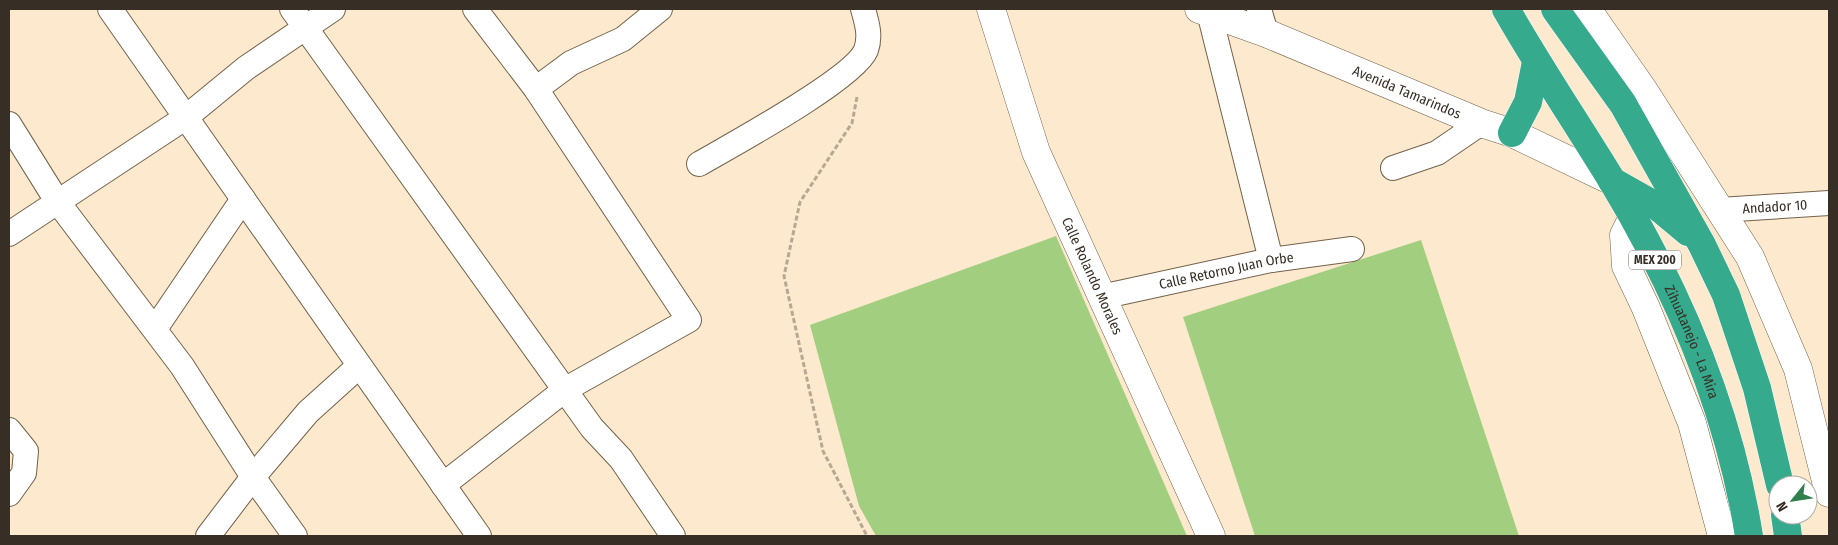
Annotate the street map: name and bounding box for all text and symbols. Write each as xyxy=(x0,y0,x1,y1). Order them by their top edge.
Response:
street label: Avenida Tamarindos xyxy=(1350,62,1464,122)
street label: Andador 10 xyxy=(1742,196,1808,217)
street label: Calle Rolando Morales xyxy=(1058,214,1127,337)
street label: Calle Retorno Juan Orbe xyxy=(1157,249,1295,293)
road number: MEX 200 xyxy=(1629,250,1681,270)
street label: Zihuatanejo - La Mira xyxy=(1661,282,1723,401)
north arrow xyxy=(1768,475,1818,525)
text: N xyxy=(1773,498,1792,514)

